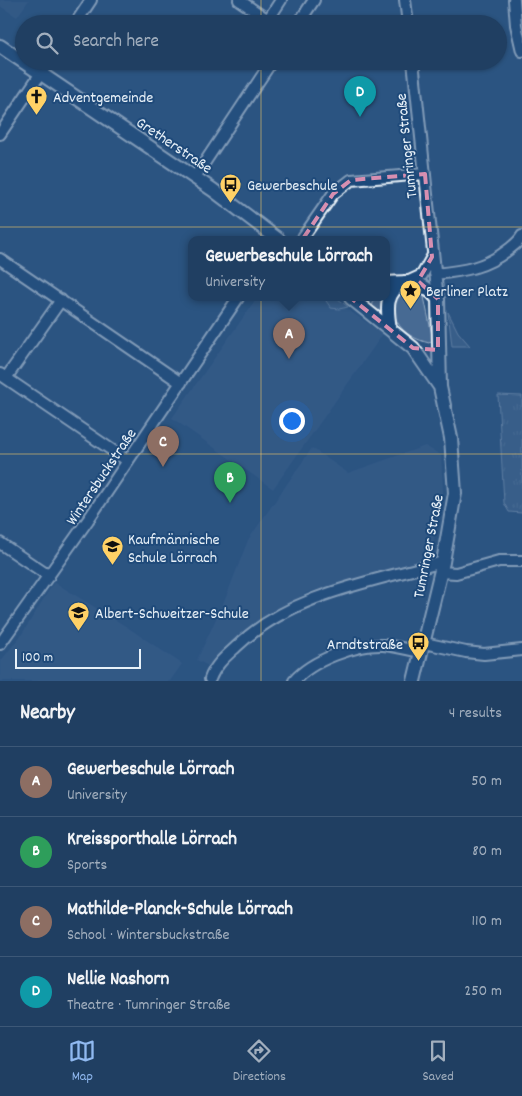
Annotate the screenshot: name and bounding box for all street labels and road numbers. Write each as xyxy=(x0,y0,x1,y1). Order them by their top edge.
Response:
street label: Tumringer Straße xyxy=(391,92,424,199)
street label: Gretherstraße xyxy=(131,112,217,180)
street label: Wintersbuckstraße xyxy=(61,424,143,531)
street label: Tumringer Straße xyxy=(408,493,451,600)

